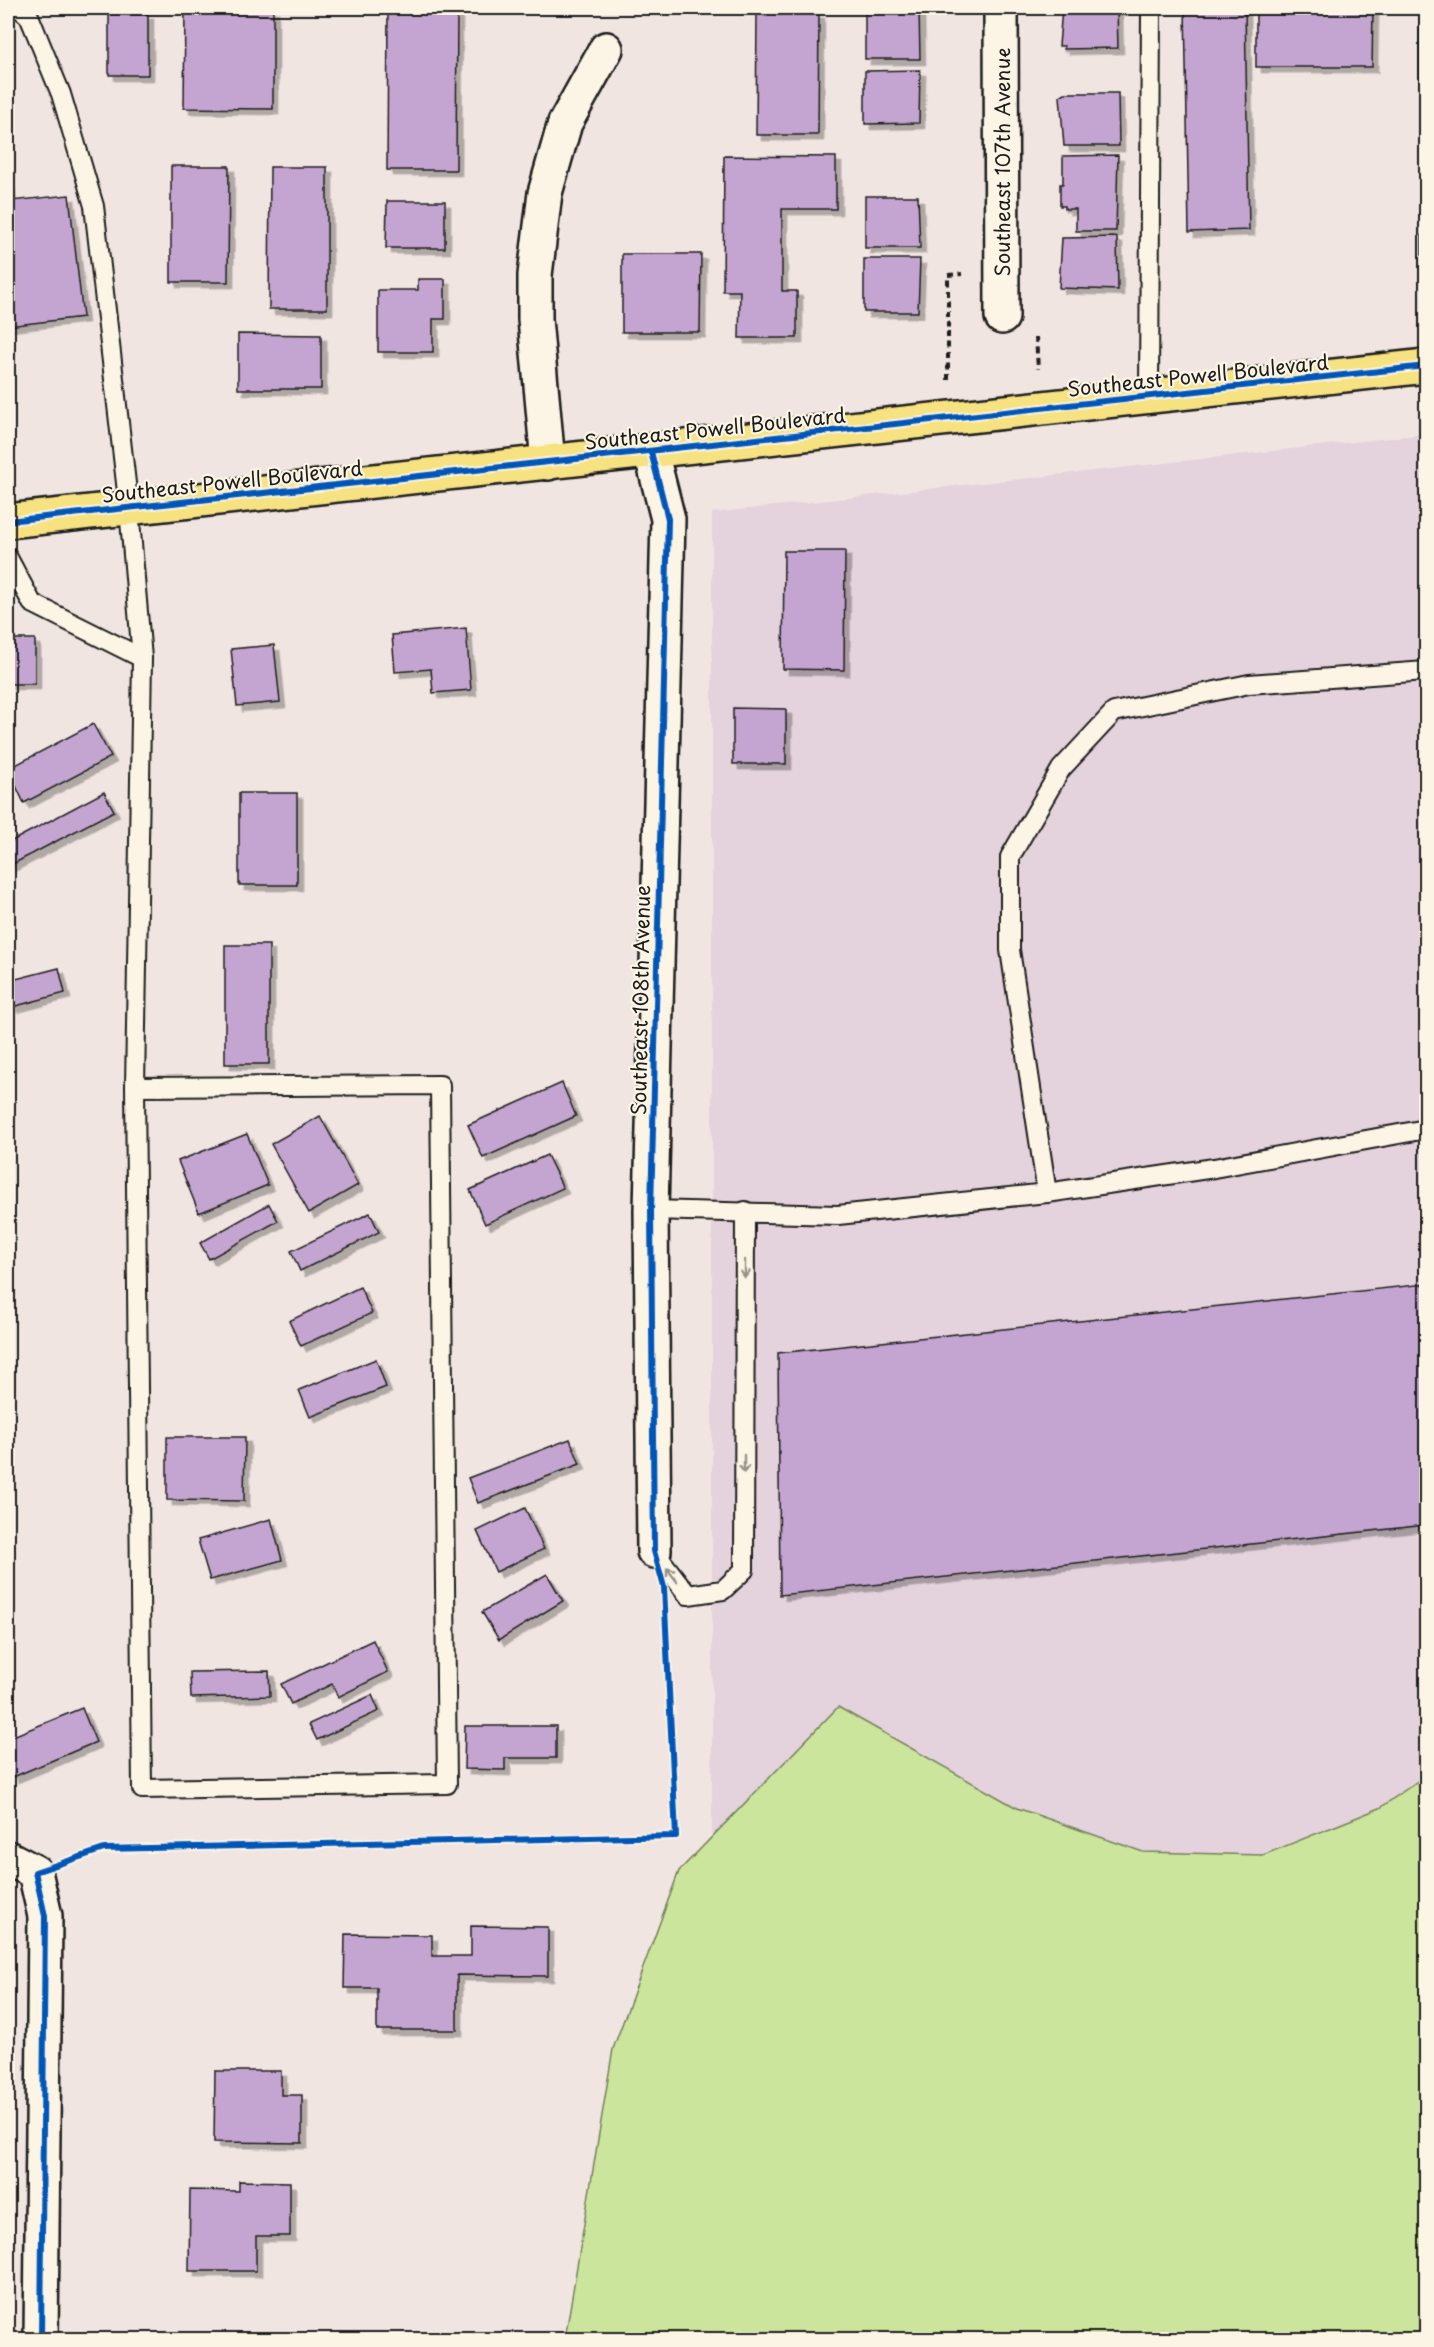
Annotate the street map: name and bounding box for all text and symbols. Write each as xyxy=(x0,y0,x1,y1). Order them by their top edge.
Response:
street label: Southeast 107th Avenue xyxy=(987,48,1017,276)
street label: Southeast Powell Boulevard xyxy=(1066,346,1330,404)
street label: Southeast Powell Boulevard xyxy=(583,399,847,457)
street label: Southeast Powell Boulevard xyxy=(100,452,364,510)
street label: Southeast 108th Avenue xyxy=(623,884,657,1115)
one-way arrow xyxy=(739,1259,751,1279)
one-way arrow xyxy=(738,1454,750,1474)
one-way arrow xyxy=(666,1567,679,1583)

